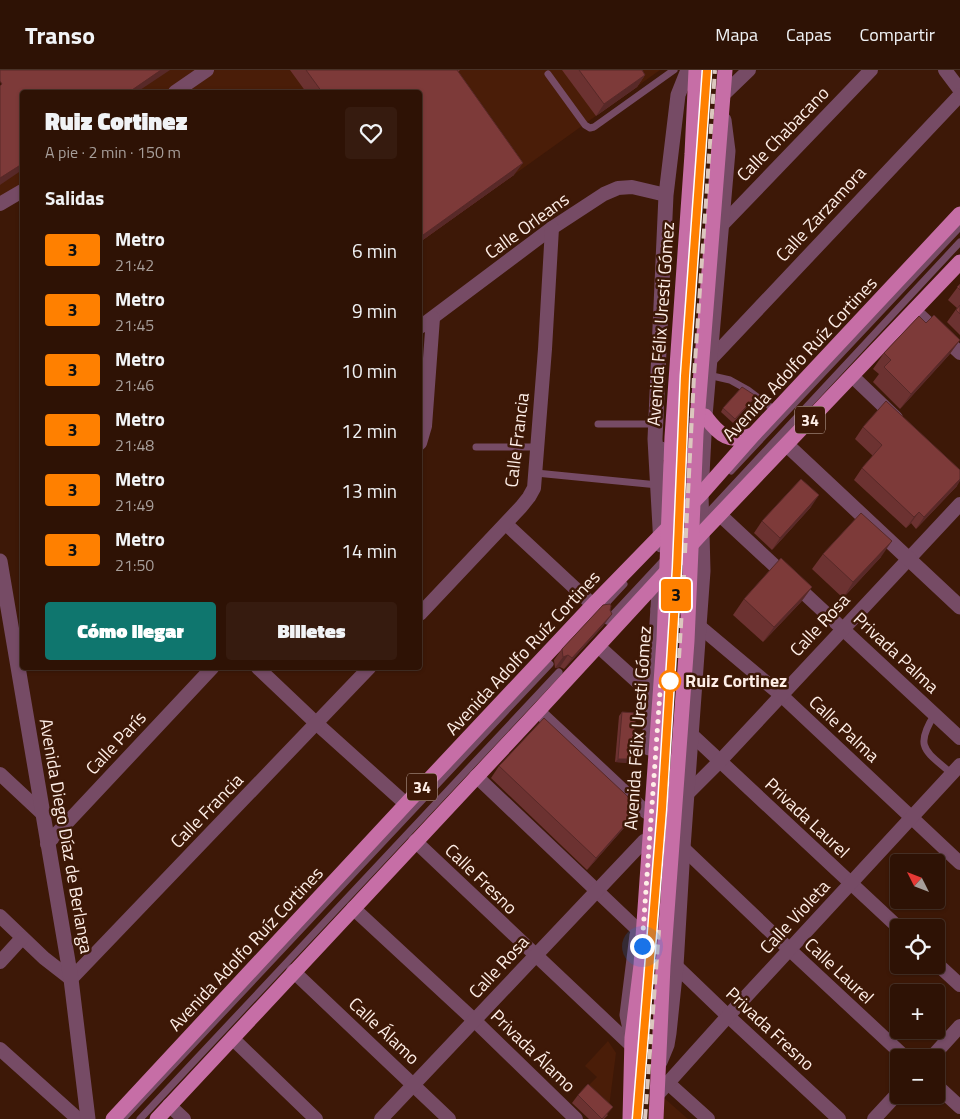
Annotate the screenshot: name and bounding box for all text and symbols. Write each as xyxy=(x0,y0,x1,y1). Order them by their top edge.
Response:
text: Transo xyxy=(25,17,95,53)
text: Mapa xyxy=(715,21,758,48)
text: Capas xyxy=(786,21,832,48)
text: Compartir xyxy=(860,21,935,48)
street label: Calle Chabacano xyxy=(730,80,835,187)
text: Ruiz Cortinez xyxy=(45,103,187,139)
button: heart xyxy=(345,107,397,159)
text: A pie · 2 min · 150 m xyxy=(45,140,181,164)
street label: Calle Zarzamora xyxy=(769,160,872,268)
text: Salidas xyxy=(45,183,104,212)
street label: Calle Orleans xyxy=(479,186,575,265)
street label: Avenida Félix Uresti Gómez xyxy=(640,221,681,427)
text: Metro xyxy=(115,224,165,253)
text: 3 xyxy=(67,236,78,263)
text: 6 min xyxy=(352,236,397,265)
text: 21:42 xyxy=(115,253,154,277)
street label: Avenida Adolfo Ruíz Cortines xyxy=(716,270,883,447)
text: Metro xyxy=(115,284,165,313)
text: 3 xyxy=(67,296,78,323)
text: 9 min xyxy=(352,296,397,325)
text: 21:45 xyxy=(115,313,154,337)
text: Metro xyxy=(115,344,165,373)
text: 3 xyxy=(67,356,78,383)
text: 10 min xyxy=(341,356,397,385)
text: 21:46 xyxy=(115,373,154,397)
street label: Calle Francia xyxy=(497,391,536,489)
text: Metro xyxy=(115,404,165,433)
road number: 34 xyxy=(795,406,825,434)
text: 3 xyxy=(67,416,78,443)
text: 12 min xyxy=(341,416,397,445)
text: 21:48 xyxy=(115,433,154,457)
text: Metro xyxy=(115,464,165,493)
text: 3 xyxy=(67,476,78,503)
text: 13 min xyxy=(341,476,397,505)
text: 21:49 xyxy=(115,493,154,517)
text: Metro xyxy=(115,524,165,553)
text: 3 xyxy=(67,536,78,563)
text: 14 min xyxy=(341,536,397,565)
text: 21:50 xyxy=(115,553,154,577)
street label: Avenida Adolfo Ruíz Cortines xyxy=(439,564,606,741)
line badge: 3 xyxy=(660,579,692,611)
text: 3 xyxy=(671,581,681,608)
street label: Calle Rosa xyxy=(783,587,856,662)
button: Cómo llegar xyxy=(45,602,216,660)
button: Billetes xyxy=(226,602,397,660)
street label: Privada Palma xyxy=(847,606,945,700)
street label: Avenida Félix Uresti Gómez xyxy=(617,625,658,831)
place label: Ruiz Cortinez xyxy=(685,667,787,694)
marker: Ruiz Cortinez xyxy=(659,670,681,692)
street label: Calle Palma xyxy=(803,689,886,769)
street label: Calle París xyxy=(79,705,152,781)
street label: Avenida Diego Díaz de Berlanga xyxy=(33,716,100,956)
street label: Calle Francia xyxy=(164,767,249,854)
street label: Privada Laurel xyxy=(759,771,856,864)
road number: 34 xyxy=(407,774,437,800)
street label: Calle Fresno xyxy=(439,837,524,920)
north arrow xyxy=(890,854,945,909)
map controls xyxy=(890,854,945,1104)
street label: Avenida Adolfo Ruíz Cortines xyxy=(162,860,329,1037)
street label: Calle Violeta xyxy=(753,874,836,960)
button: locate xyxy=(890,919,945,974)
street label: Calle Rosa xyxy=(462,929,535,1004)
street label: Calle Laurel xyxy=(798,931,880,1010)
your location xyxy=(630,934,655,959)
street label: Privada Fresno xyxy=(720,980,821,1077)
button: + xyxy=(890,984,945,1039)
street label: Calle Álamo xyxy=(343,991,426,1071)
street label: Privada Álamo xyxy=(485,1003,582,1098)
button: − xyxy=(890,1049,945,1104)

